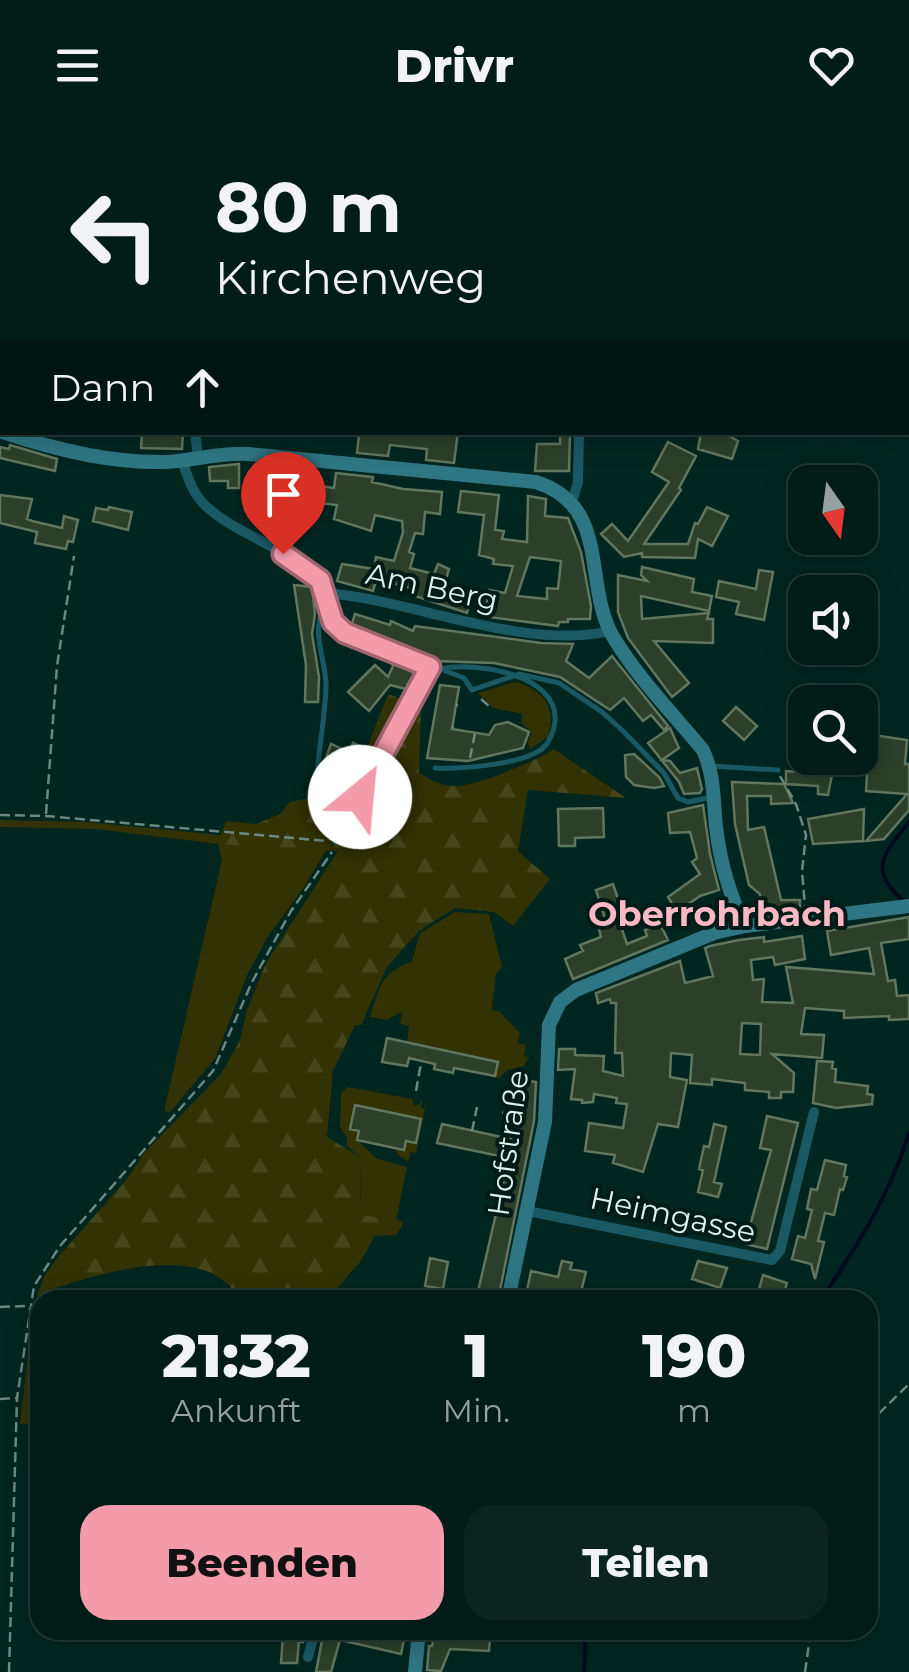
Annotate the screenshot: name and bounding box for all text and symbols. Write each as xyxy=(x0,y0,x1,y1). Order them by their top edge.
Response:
icon: menu xyxy=(50,38,105,93)
text: Drivr xyxy=(395,38,514,93)
icon: heart xyxy=(804,38,859,93)
text: 80 m xyxy=(215,164,402,250)
icon: left xyxy=(50,170,180,300)
text: Kirchenweg xyxy=(215,250,486,305)
icon: ahead xyxy=(175,360,230,415)
text: Dann xyxy=(50,364,155,411)
pin xyxy=(241,452,326,555)
north arrow xyxy=(788,465,878,555)
map controls xyxy=(788,465,878,775)
icon: arrive xyxy=(256,467,311,522)
street label: Am Berg xyxy=(363,555,501,619)
button: sound xyxy=(788,575,878,665)
button: search xyxy=(788,685,878,775)
position arrow xyxy=(308,745,412,849)
district label: Oberrohrbach xyxy=(588,892,846,935)
street label: Hofstraße xyxy=(479,1068,537,1218)
street label: Heimgasse xyxy=(587,1179,759,1251)
text: 21:32 xyxy=(162,1319,311,1392)
text: 1 xyxy=(464,1319,489,1392)
text: 190 xyxy=(642,1319,746,1392)
text: Ankunft xyxy=(171,1391,301,1430)
text: Min. xyxy=(443,1391,510,1430)
text: m xyxy=(677,1391,711,1430)
button: Beenden xyxy=(80,1505,444,1620)
button: Teilen xyxy=(464,1505,828,1620)

